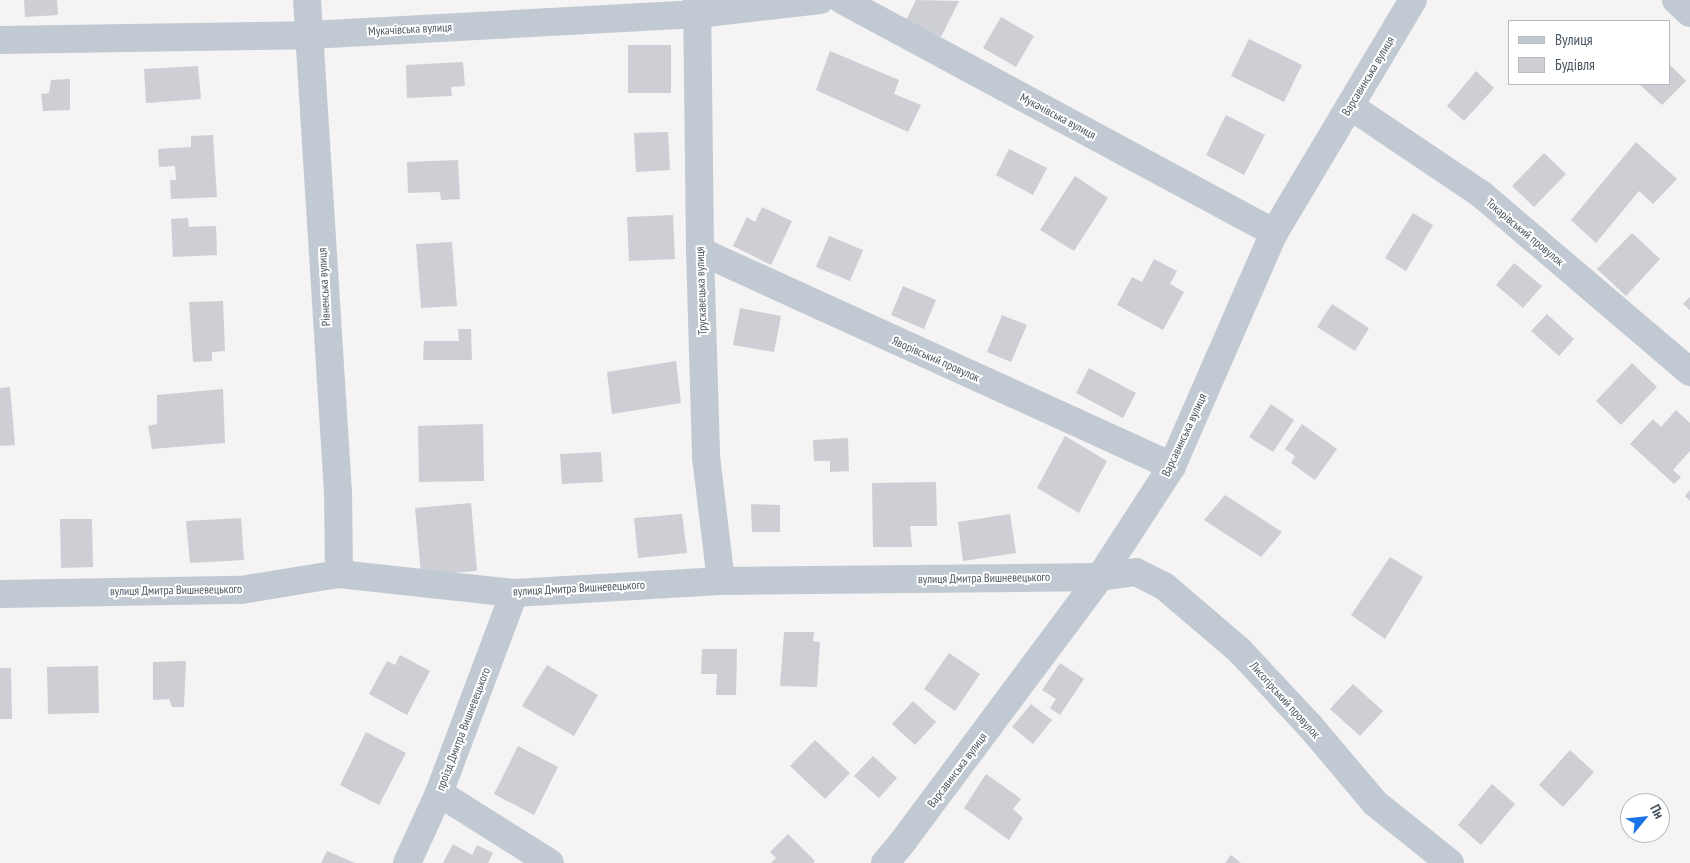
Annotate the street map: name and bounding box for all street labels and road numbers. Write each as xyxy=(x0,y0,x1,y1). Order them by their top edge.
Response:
street label: Мукачівська вулиця xyxy=(368,20,452,38)
street label: Варсавинська вулиця xyxy=(1339,34,1397,118)
street label: Мукачівська вулиця xyxy=(1018,90,1098,142)
street label: Токарівський провулок xyxy=(1483,195,1567,269)
street label: Трускавецька вулиця xyxy=(692,247,710,335)
street label: Рівненська вулиця xyxy=(315,248,333,326)
street label: Яворівський провулок xyxy=(890,333,982,385)
street label: Варсавинська вулиця xyxy=(1158,391,1210,479)
street label: вулиця Дмитра Вишневецького xyxy=(918,570,1050,586)
street label: вулиця Дмитра Вишневецького xyxy=(512,577,646,599)
street label: вулиця Дмитра Вишневецького xyxy=(110,582,242,598)
street label: Лисогірський провулок xyxy=(1247,659,1323,741)
street label: проїзд Дмитра Вишневецького xyxy=(433,665,493,793)
street label: Варсавинська вулиця xyxy=(924,730,990,810)

